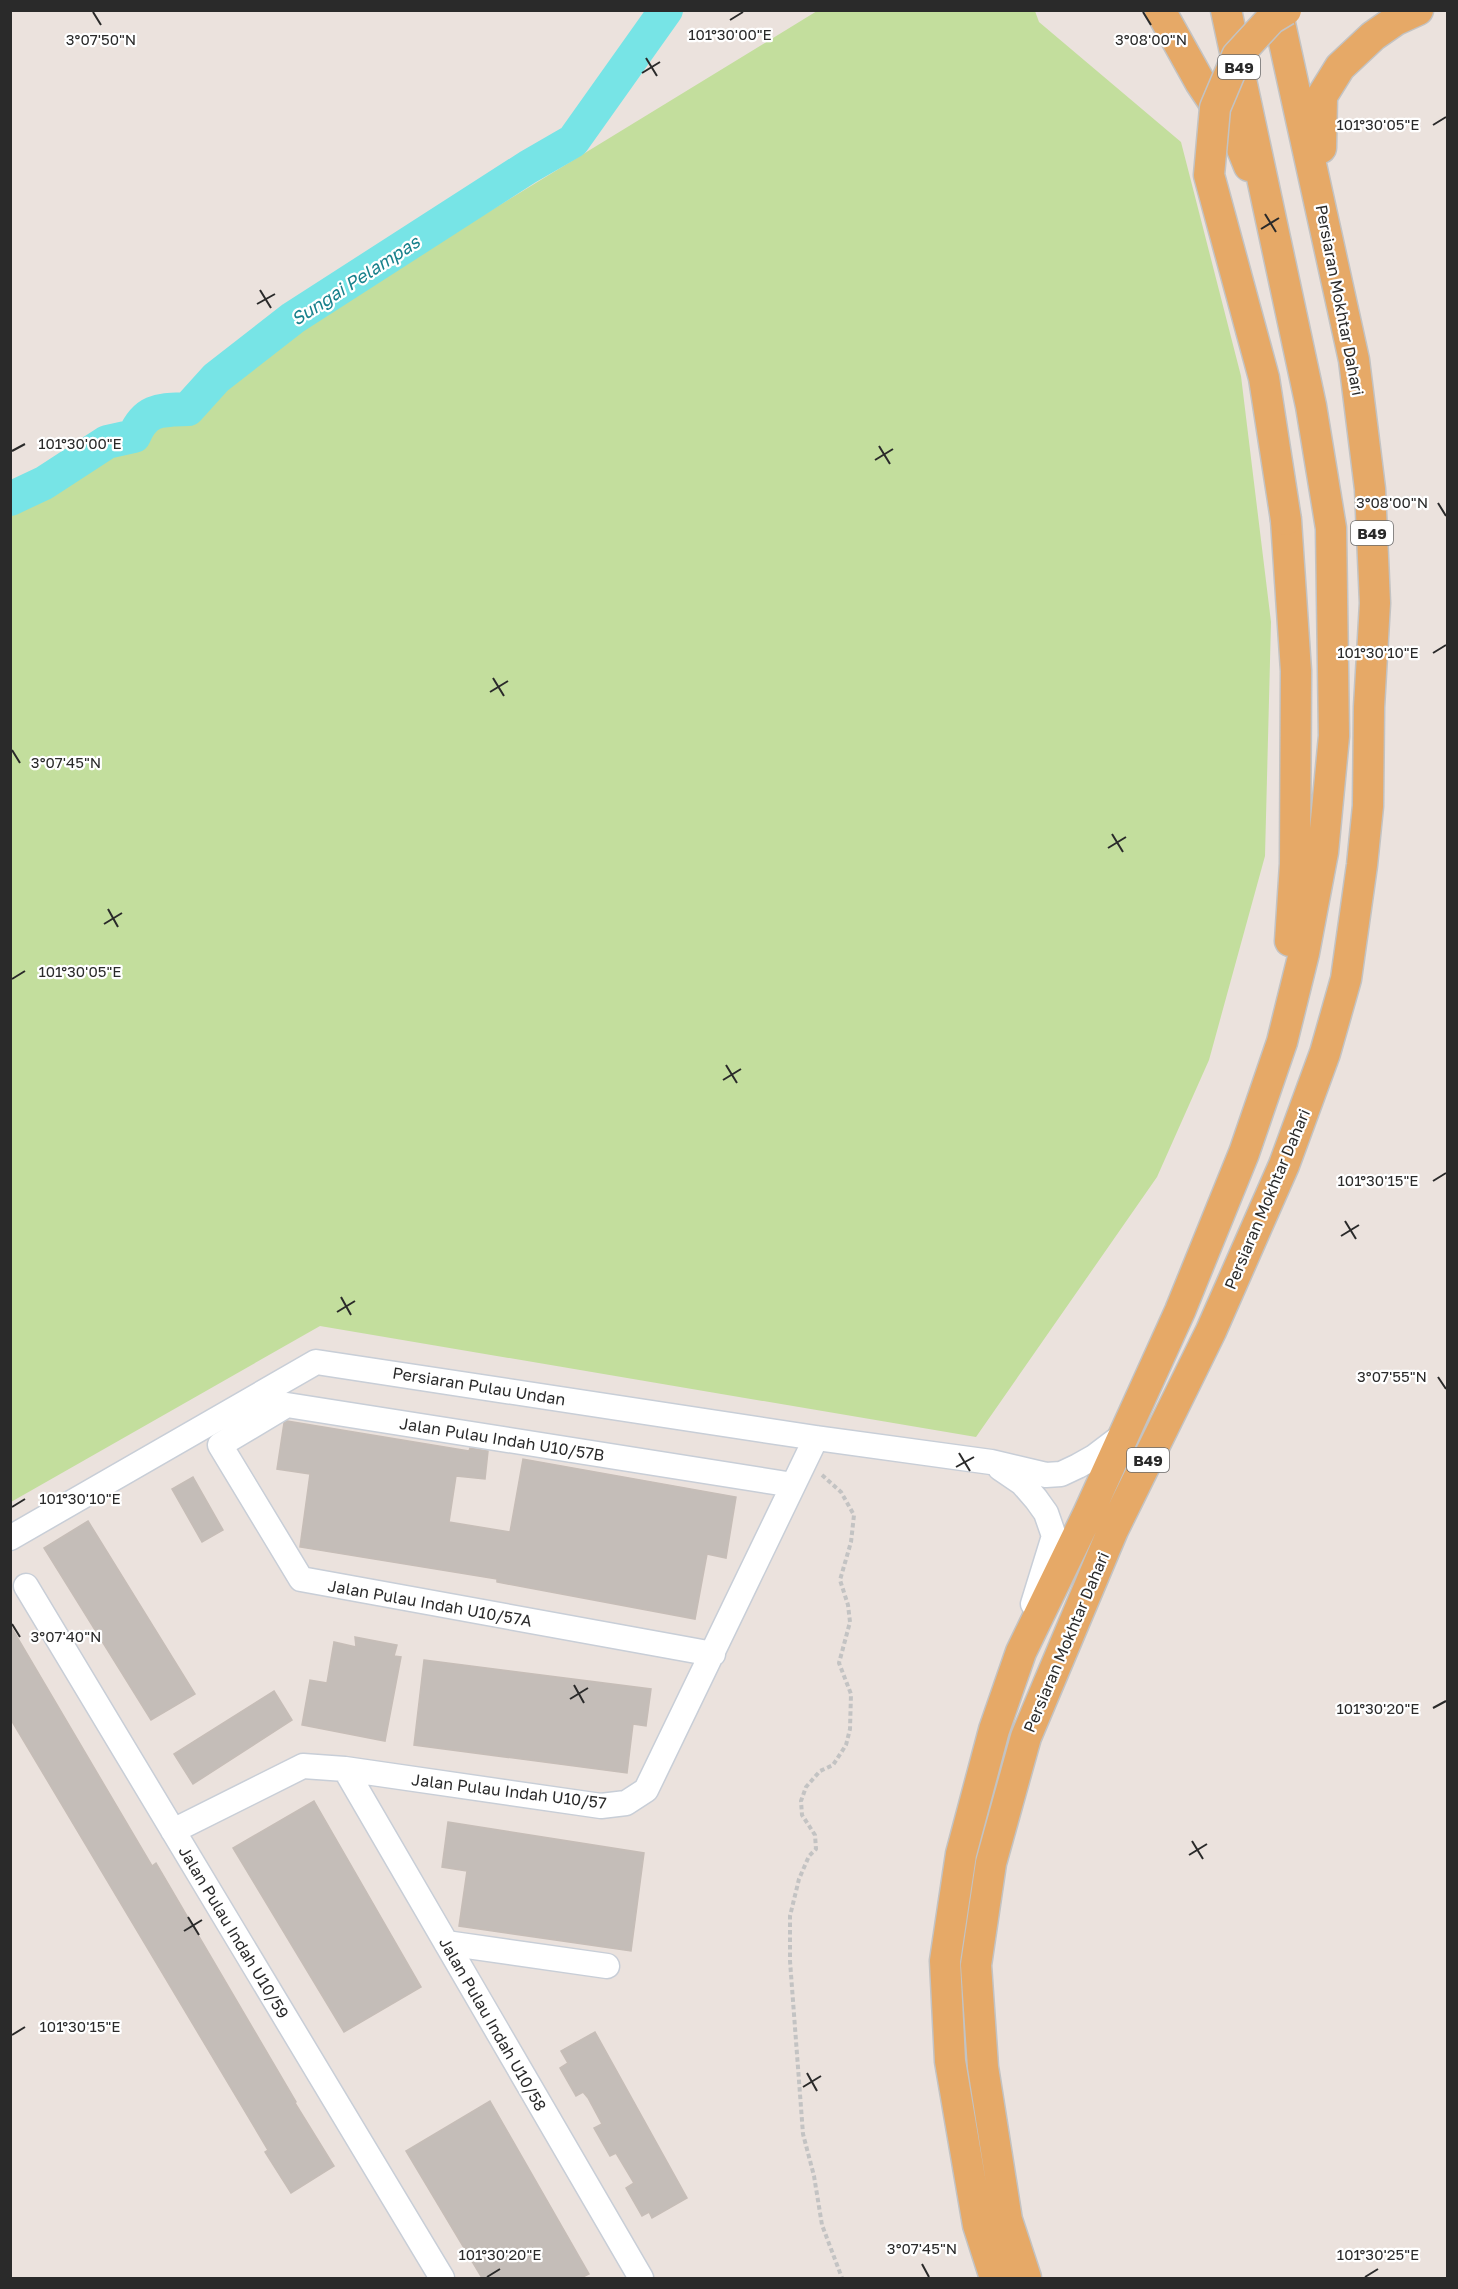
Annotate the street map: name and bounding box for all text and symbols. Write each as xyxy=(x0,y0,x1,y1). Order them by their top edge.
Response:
text: 101°30'00"E xyxy=(688,25,772,43)
text: 3°07'50"N xyxy=(66,30,136,48)
text: 3°08'00"N xyxy=(1115,30,1187,48)
road number: B49 xyxy=(1218,55,1260,79)
text: 101°30'05"E xyxy=(1337,115,1419,133)
street label: Persiaran Mokhtar Dahari xyxy=(1312,203,1368,397)
water label: Sungai Pelampas xyxy=(287,229,425,330)
text: 101°30'00"E xyxy=(38,434,122,452)
text: 3°08'00"N xyxy=(1356,493,1428,511)
road number: B49 xyxy=(1351,521,1393,545)
text: 101°30'10"E xyxy=(1337,643,1419,661)
text: 3°07'45"N xyxy=(31,753,101,771)
text: 101°30'05"E xyxy=(39,962,121,980)
street label: Persiaran Mokhtar Dahari xyxy=(1220,1106,1314,1292)
text: 101°30'15"E xyxy=(1338,1171,1418,1189)
street label: Persiaran Pulau Undan xyxy=(391,1362,567,1410)
text: 3°07'55"N xyxy=(1357,1367,1427,1385)
street label: Jalan Pulau Indah U10/57B xyxy=(398,1413,606,1465)
road number: B49 xyxy=(1127,1448,1169,1472)
text: 101°30'10"E xyxy=(39,1489,121,1507)
street label: Persiaran Mokhtar Dahari xyxy=(1019,1549,1113,1735)
street label: Jalan Pulau Indah U10/57A xyxy=(326,1575,534,1631)
text: 3°07'40"N xyxy=(31,1627,101,1645)
text: 101°30'20"E xyxy=(1337,1699,1419,1717)
street label: Jalan Pulau Indah U10/57 xyxy=(410,1769,608,1813)
street label: Jalan Pulau Indah U10/59 xyxy=(175,1842,293,2022)
street label: Jalan Pulau Indah U10/58 xyxy=(435,1933,551,2115)
text: 101°30'15"E xyxy=(40,2017,120,2035)
text: 3°07'45"N xyxy=(887,2239,957,2257)
text: 101°30'20"E xyxy=(459,2245,541,2263)
text: 101°30'25"E xyxy=(1337,2245,1419,2263)

